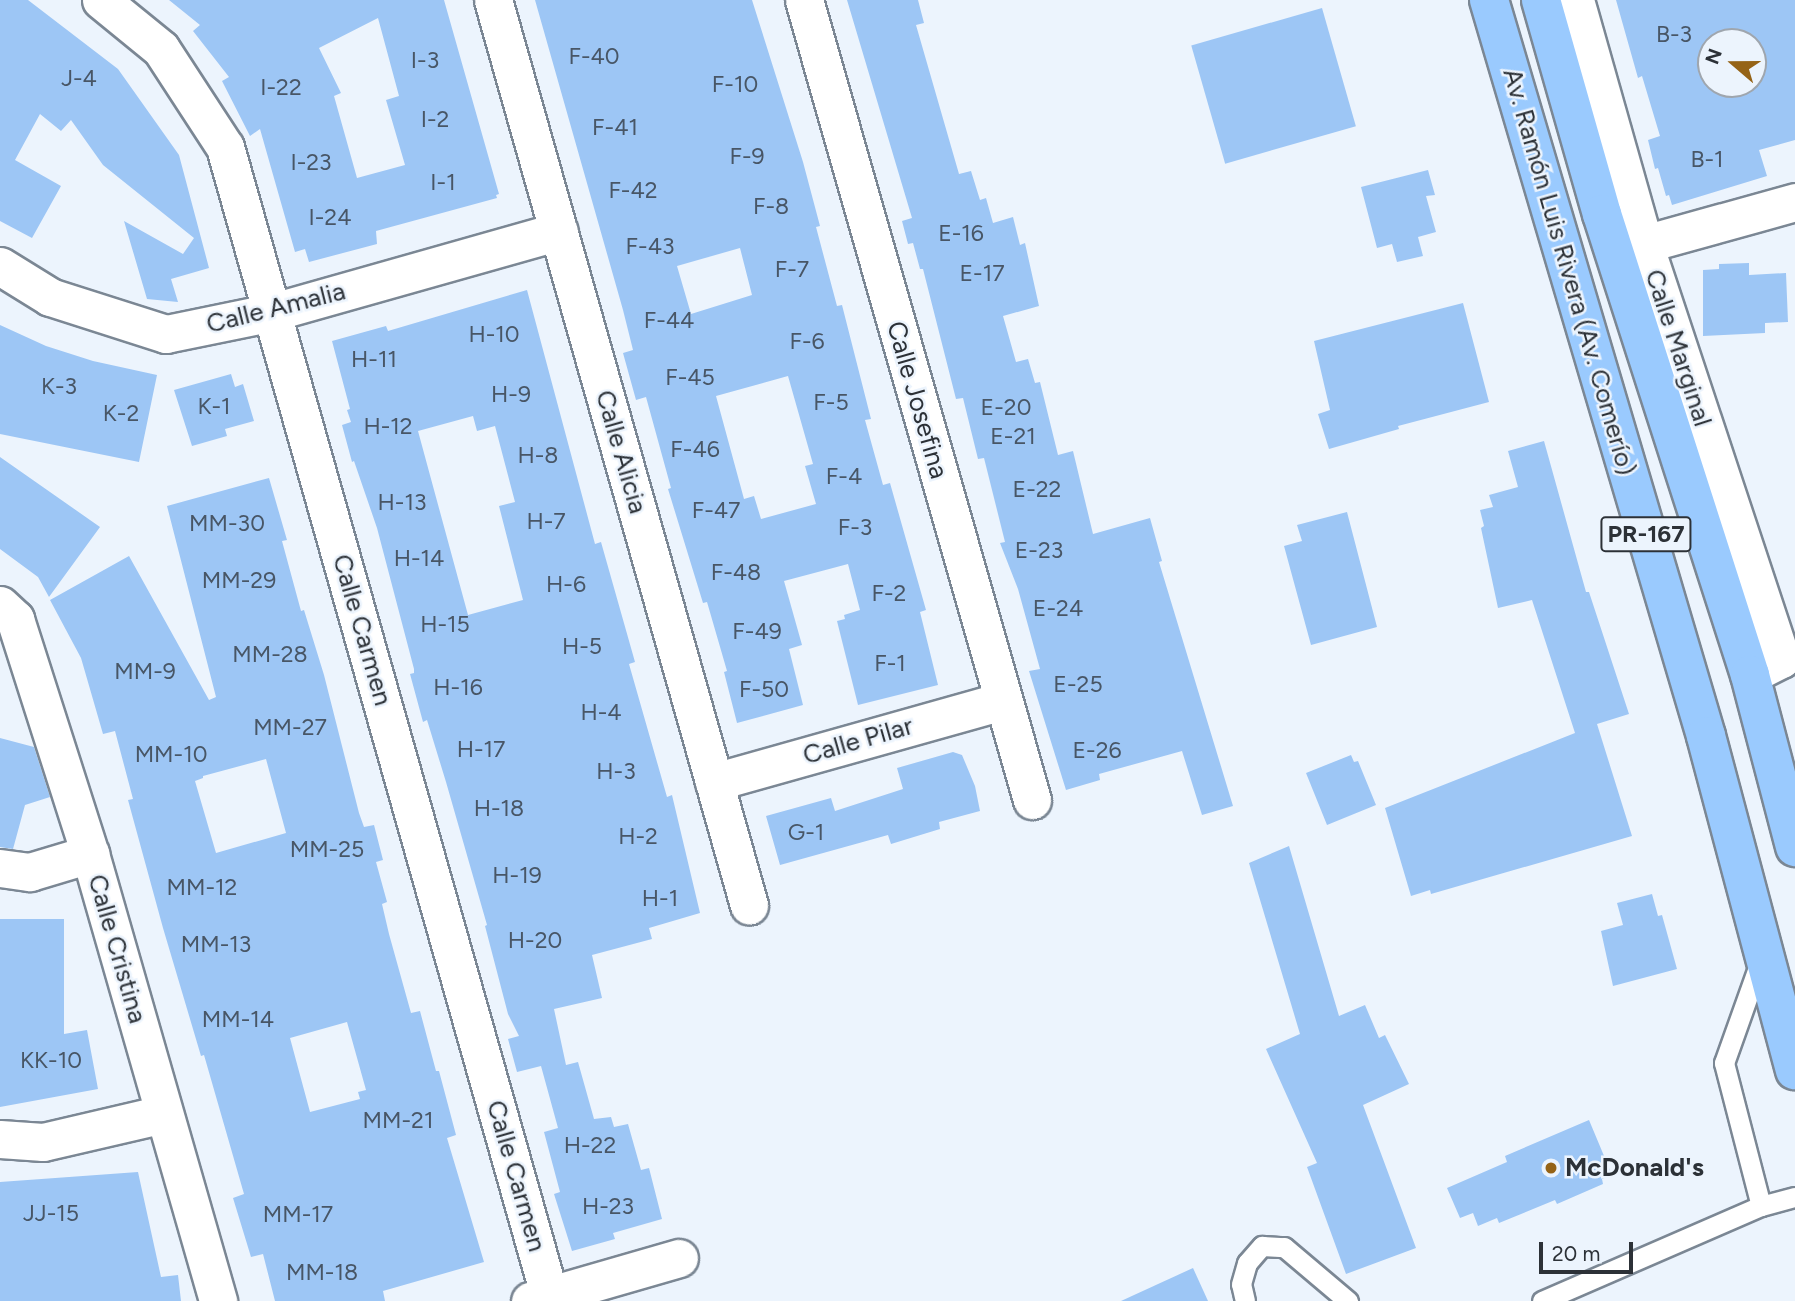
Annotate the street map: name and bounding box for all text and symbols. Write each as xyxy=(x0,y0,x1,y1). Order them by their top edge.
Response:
house number: B-3 xyxy=(1656,20,1692,48)
north arrow xyxy=(1697,28,1767,98)
house number: F-40 xyxy=(568,42,620,70)
text: N xyxy=(1700,45,1727,67)
house number: I-3 xyxy=(411,46,439,74)
house number: J-4 xyxy=(61,64,97,92)
street label: Av. Ramón Luis Rivera (Av. Comerío) xyxy=(1496,65,1642,479)
house number: F-10 xyxy=(712,70,758,98)
house number: I-22 xyxy=(260,73,302,101)
house number: I-2 xyxy=(421,105,449,133)
house number: F-41 xyxy=(592,113,638,141)
house number: F-9 xyxy=(729,142,765,170)
house number: B-1 xyxy=(1690,145,1724,173)
house number: I-23 xyxy=(290,148,332,176)
house number: I-1 xyxy=(430,168,456,196)
house number: F-42 xyxy=(608,176,658,204)
house number: F-8 xyxy=(753,192,789,220)
house number: I-24 xyxy=(309,203,351,231)
house number: E-16 xyxy=(938,219,984,247)
house number: F-43 xyxy=(626,232,674,260)
house number: F-7 xyxy=(775,255,809,283)
house number: E-17 xyxy=(959,259,1005,287)
street label: Calle Marginal xyxy=(1638,266,1718,430)
street label: Calle Amalia xyxy=(203,276,349,340)
house number: F-44 xyxy=(644,306,694,334)
street label: Calle Josefina xyxy=(880,318,954,482)
house number: H-10 xyxy=(468,320,520,348)
house number: F-6 xyxy=(789,327,825,355)
house number: H-11 xyxy=(351,345,397,373)
house number: F-45 xyxy=(665,363,715,391)
house number: K-3 xyxy=(41,372,77,400)
house number: H-9 xyxy=(491,380,531,408)
street label: Calle Alicia xyxy=(589,387,653,517)
house number: F-5 xyxy=(813,388,849,416)
house number: K-1 xyxy=(197,392,231,420)
house number: E-20 xyxy=(981,393,1031,421)
house number: K-2 xyxy=(103,399,139,427)
house number: H-12 xyxy=(363,412,413,440)
house number: E-21 xyxy=(990,422,1036,450)
house number: F-46 xyxy=(670,435,720,463)
house number: H-8 xyxy=(518,441,558,469)
house number: F-4 xyxy=(826,462,862,490)
house number: E-22 xyxy=(1013,475,1061,503)
house number: H-13 xyxy=(378,488,426,516)
house number: F-47 xyxy=(692,496,740,524)
house number: H-7 xyxy=(526,507,566,535)
house number: MM-30 xyxy=(189,509,265,537)
house number: F-3 xyxy=(838,513,872,541)
road number: PR-167 xyxy=(1599,514,1693,554)
house number: E-23 xyxy=(1015,536,1063,564)
house number: H-14 xyxy=(394,544,444,572)
street label: Calle Carmen xyxy=(326,551,398,709)
house number: F-48 xyxy=(711,558,761,586)
house number: MM-29 xyxy=(202,566,276,594)
house number: H-6 xyxy=(546,570,586,598)
house number: F-2 xyxy=(872,579,906,607)
house number: E-24 xyxy=(1033,594,1083,622)
house number: H-15 xyxy=(420,610,470,638)
house number: F-49 xyxy=(732,617,782,645)
house number: H-5 xyxy=(562,632,602,660)
house number: MM-28 xyxy=(232,640,308,668)
house number: F-1 xyxy=(874,649,906,677)
house number: MM-9 xyxy=(114,657,176,685)
house number: E-25 xyxy=(1053,670,1103,698)
house number: H-16 xyxy=(433,673,483,701)
house number: F-50 xyxy=(739,675,789,703)
house number: H-4 xyxy=(580,698,622,726)
street label: Calle Pilar xyxy=(799,710,917,772)
house number: MM-27 xyxy=(253,713,327,741)
house number: H-17 xyxy=(457,735,505,763)
house number: E-26 xyxy=(1072,736,1122,764)
house number: MM-10 xyxy=(135,740,207,768)
house number: H-3 xyxy=(596,757,636,785)
house number: H-18 xyxy=(474,794,524,822)
house number: G-1 xyxy=(788,818,824,846)
house number: H-2 xyxy=(618,822,658,850)
house number: MM-25 xyxy=(290,835,364,863)
house number: H-19 xyxy=(492,861,542,889)
street label: Calle Cristina xyxy=(81,871,153,1027)
house number: MM-12 xyxy=(167,873,237,901)
house number: H-1 xyxy=(642,884,678,912)
house number: H-20 xyxy=(508,926,562,954)
house number: MM-13 xyxy=(181,930,251,958)
house number: MM-14 xyxy=(202,1005,274,1033)
house number: KK-10 xyxy=(20,1046,82,1074)
street label: Calle Carmen xyxy=(480,1097,552,1255)
house number: MM-21 xyxy=(363,1106,433,1134)
house number: H-22 xyxy=(564,1131,616,1159)
place label: McDonald's xyxy=(1565,1152,1704,1184)
marker: McDonald's xyxy=(1543,1160,1559,1176)
house number: H-23 xyxy=(582,1192,634,1220)
house number: JJ-15 xyxy=(23,1199,79,1227)
house number: MM-17 xyxy=(263,1200,333,1228)
scale bar xyxy=(1543,1228,1638,1272)
text: 20 m xyxy=(1552,1241,1600,1266)
house number: MM-18 xyxy=(286,1258,358,1286)

